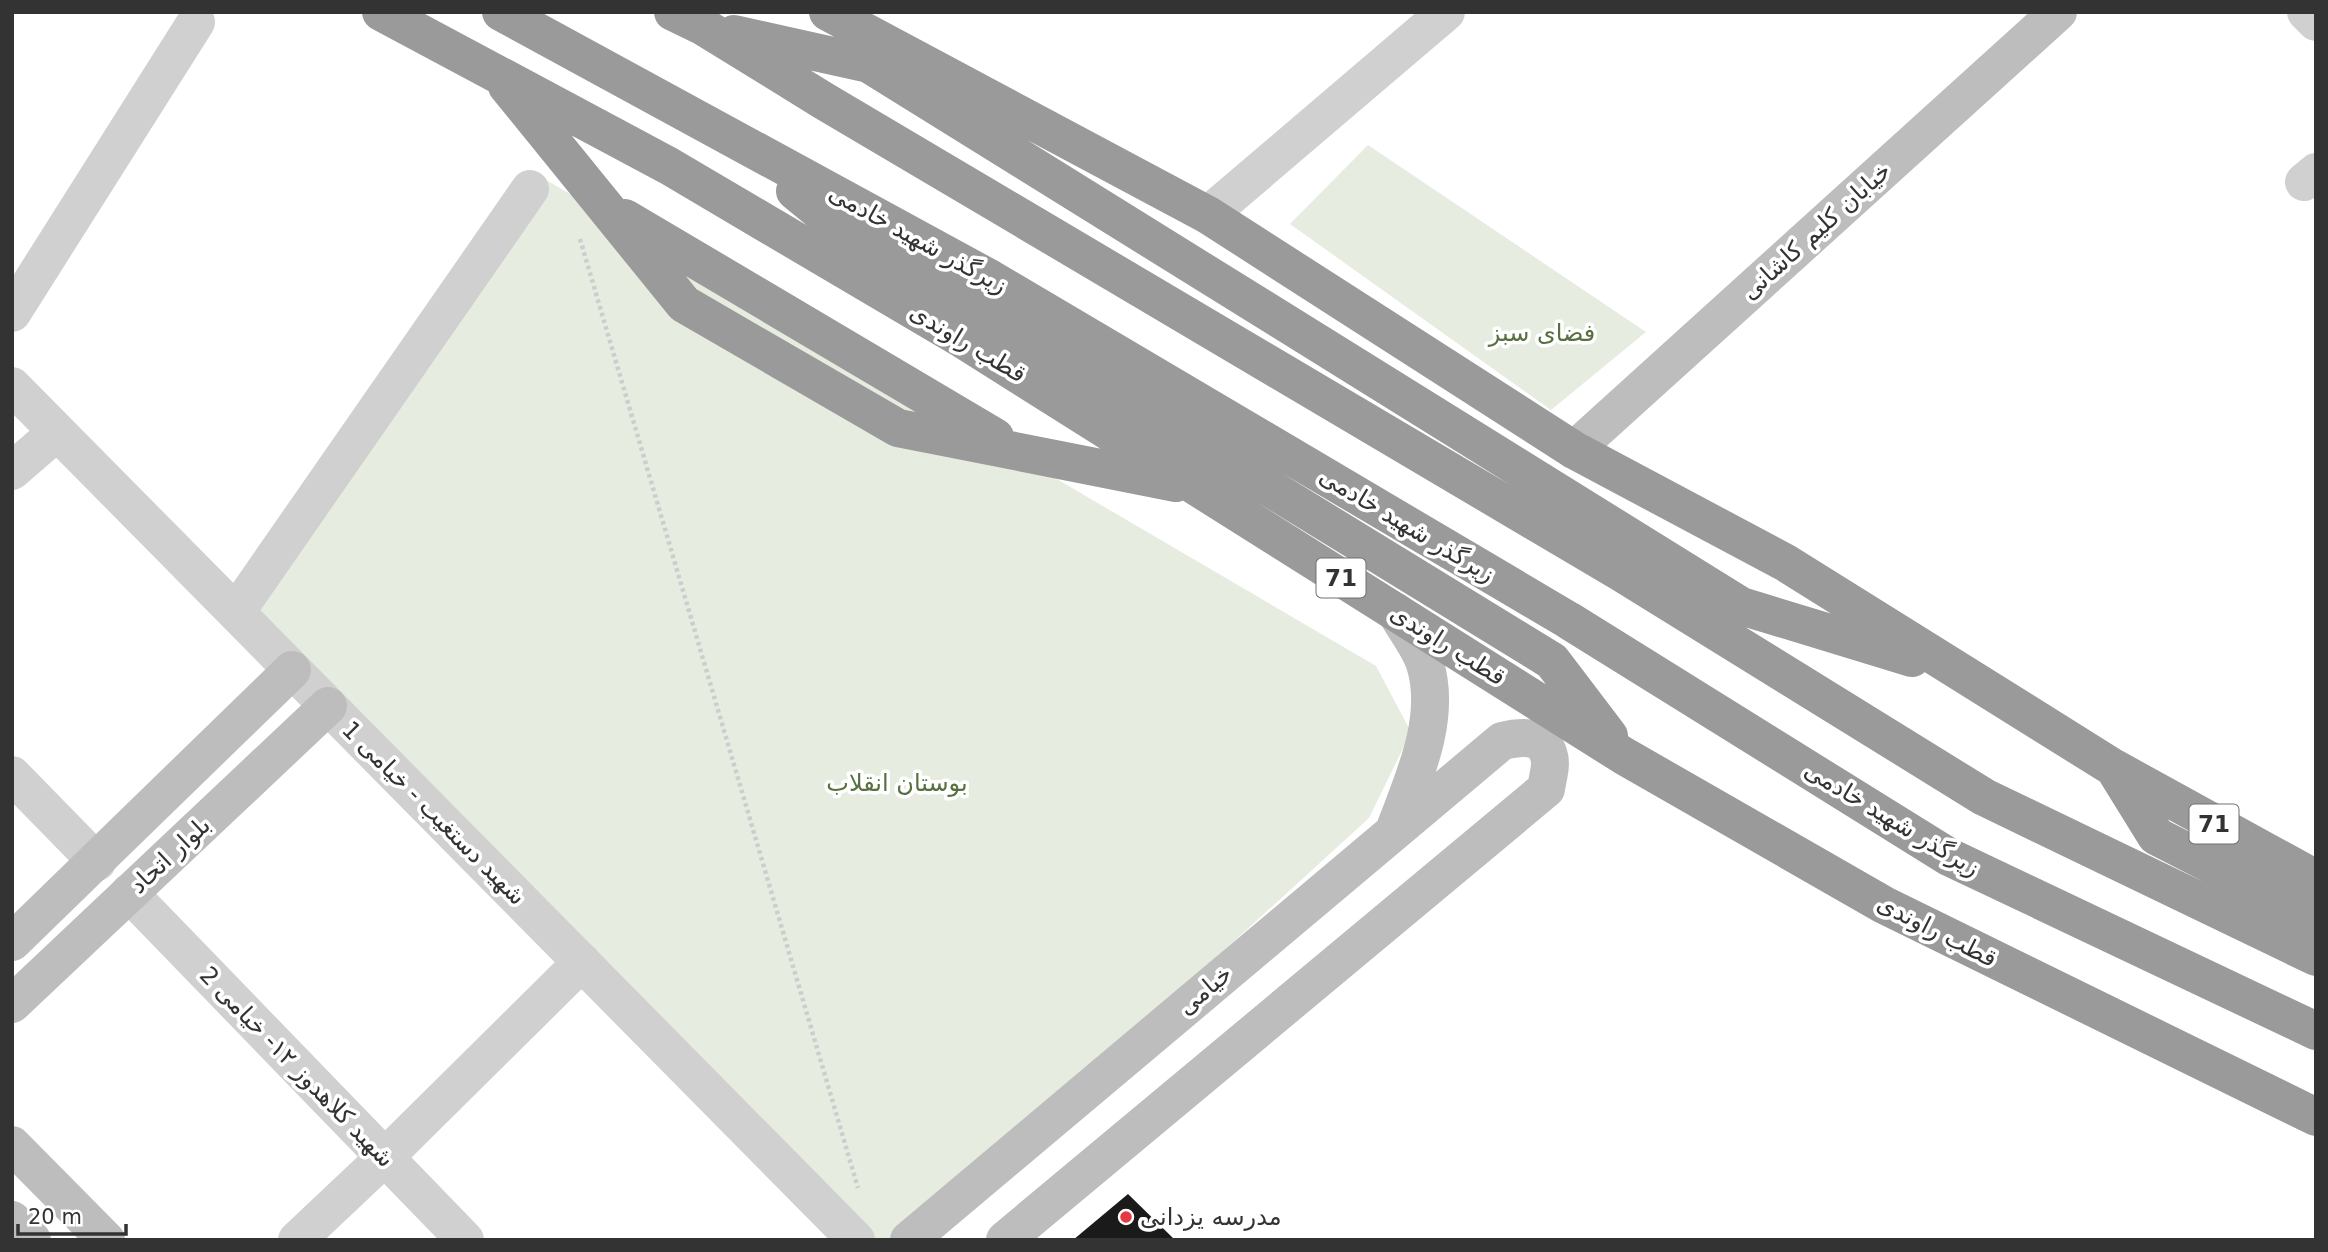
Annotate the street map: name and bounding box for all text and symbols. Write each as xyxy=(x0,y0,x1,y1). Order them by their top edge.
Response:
street label: خیابان کلیم کاشانی xyxy=(1735,156,1897,306)
street label: زیرگذر شهید خادمی xyxy=(824,178,1012,300)
street label: قطب راوندی xyxy=(905,297,1031,389)
park label: فضای سبز xyxy=(1488,319,1595,347)
street label: زیرگذر شهید خادمی xyxy=(1314,462,1500,588)
road number: 71 xyxy=(1316,558,1366,598)
street label: قطب راوندی xyxy=(1385,599,1511,691)
street label: شهید دستغیب - خیامی 1 xyxy=(336,715,532,911)
street label: زیرگذر شهید خادمی xyxy=(1799,756,1985,882)
park label: بوستان انقلاب xyxy=(826,769,968,797)
road number: 71 xyxy=(2190,804,2238,844)
street label: بلوار اتحاد xyxy=(124,811,216,899)
street label: قطب راوندی xyxy=(1873,889,2001,973)
street label: خیامی xyxy=(1172,959,1238,1021)
street label: شهید کلاهدوز ۱۲- خیامی 2 xyxy=(194,961,400,1173)
scale bar xyxy=(18,1192,126,1236)
place label: مدرسه یزدانی xyxy=(1140,1203,1282,1231)
text: 20 m xyxy=(28,1205,82,1229)
marker: مدرسه یزدانی xyxy=(1118,1209,1134,1225)

